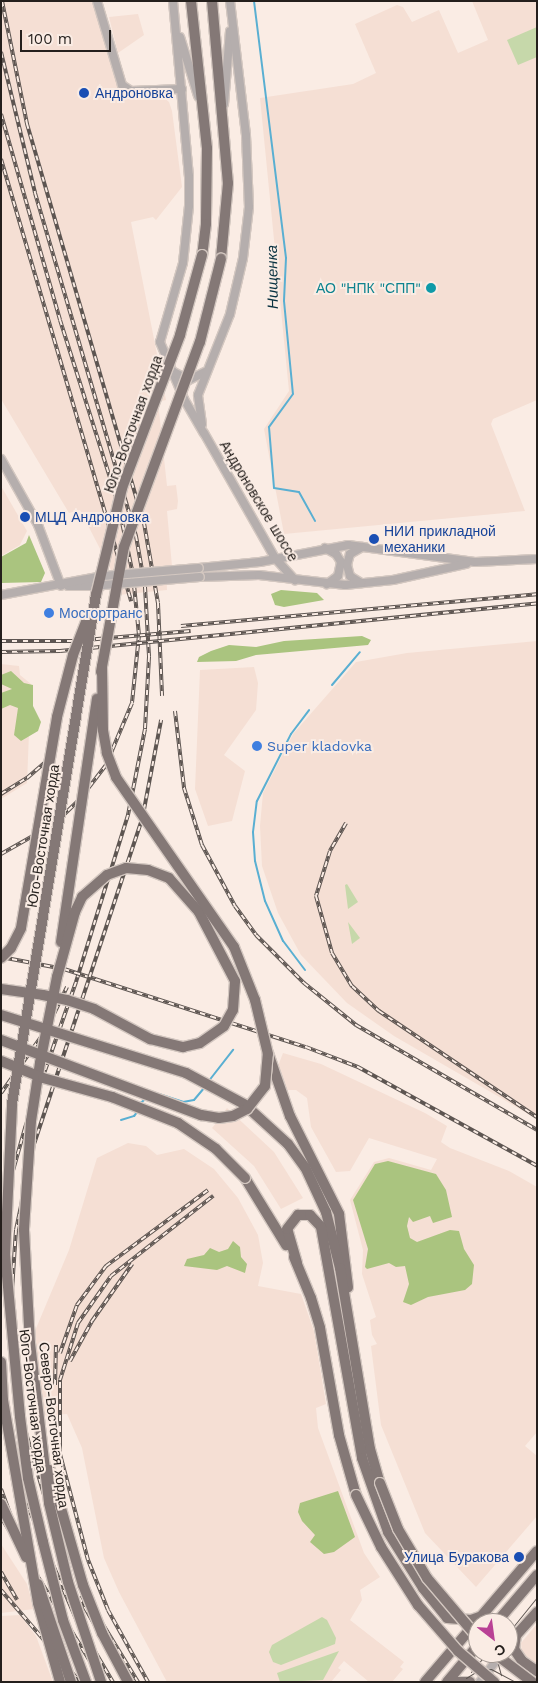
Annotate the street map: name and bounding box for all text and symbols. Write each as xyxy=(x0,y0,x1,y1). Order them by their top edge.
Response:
scale bar xyxy=(22,20,114,52)
text: 100 m xyxy=(28,30,72,48)
place label: Андроновка xyxy=(95,85,173,101)
marker: Андроновка xyxy=(77,86,91,100)
water label: Нищенка xyxy=(263,245,283,309)
place label: АО "НПК "СПП" xyxy=(316,280,421,296)
marker: АО "НПК "СПП" xyxy=(425,282,437,294)
street label: Юго-Восточная хорда xyxy=(100,353,166,495)
street label: Андроновское шоссе xyxy=(216,438,302,564)
place label: МЦД Андроновка xyxy=(35,509,149,525)
marker: МЦД Андроновка xyxy=(19,511,31,523)
place label: НИИ прикладной механики xyxy=(384,523,496,556)
marker: НИИ прикладной механики xyxy=(368,533,380,545)
place label: Мосгортранс xyxy=(59,605,142,621)
marker: Мосгортранс xyxy=(43,607,55,619)
place label: Super kladovka xyxy=(267,738,372,754)
marker: Super kladovka xyxy=(251,740,263,752)
street label: Юго-Восточная хорда xyxy=(23,763,63,909)
street label: Юго-Восточная хорда xyxy=(16,1328,50,1474)
street label: Северо-Восточная хорда xyxy=(36,1341,72,1509)
place label: Улица Буракова xyxy=(404,1549,509,1565)
marker: Улица Буракова xyxy=(513,1551,525,1563)
north arrow xyxy=(468,1613,518,1663)
text: С xyxy=(492,1641,508,1660)

